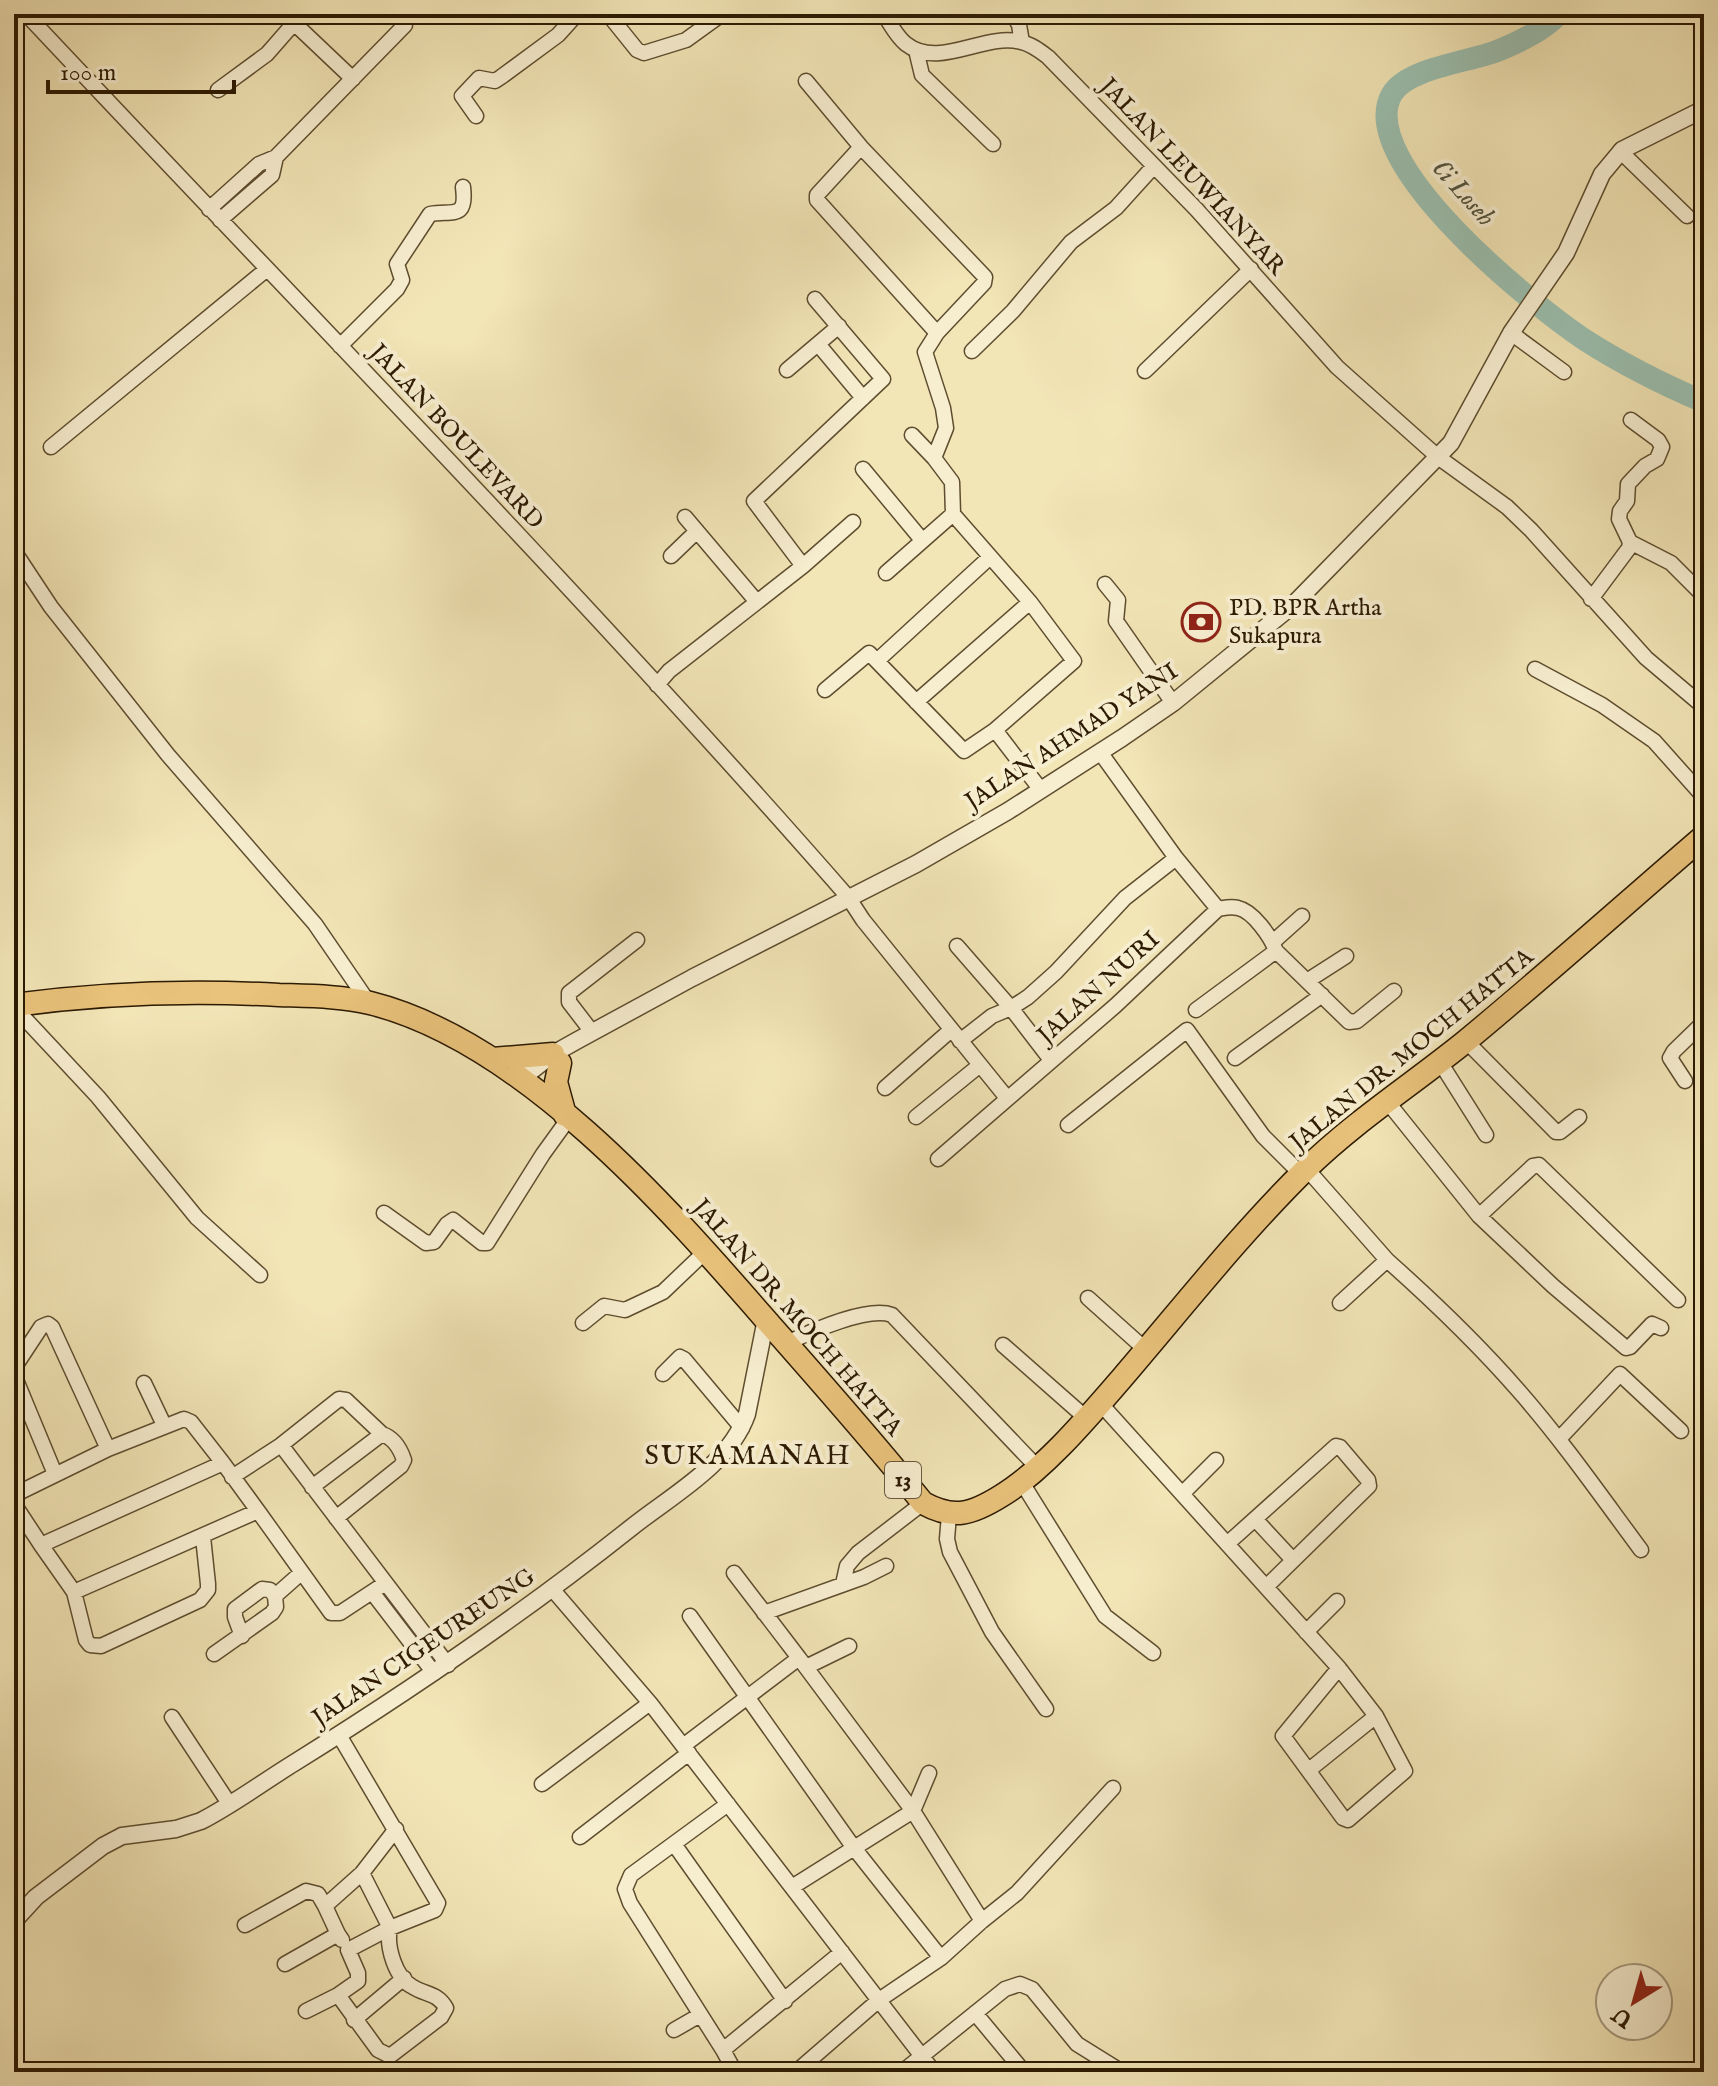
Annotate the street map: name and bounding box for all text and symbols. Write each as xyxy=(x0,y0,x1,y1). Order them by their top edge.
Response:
scale bar xyxy=(48,44,234,94)
text: 100 m xyxy=(60,58,116,89)
street label: JALAN LEUWIANYAR xyxy=(1090,70,1292,283)
water label: Ci Loseh xyxy=(1424,153,1502,233)
street label: JALAN BOULEVARD xyxy=(360,336,550,536)
place label: PD. BPR Artha Sukapura xyxy=(1229,593,1382,652)
bank icon: PD. BPR Artha Sukapura xyxy=(1180,601,1222,643)
street label: JALAN AHMAD YANI xyxy=(957,656,1184,819)
street label: JALAN NURI xyxy=(1029,925,1167,1053)
street label: JALAN DR. MOCH HATTA xyxy=(1281,942,1541,1160)
street label: JALAN DR. MOCH HATTA xyxy=(683,1191,909,1444)
district label: SUKAMANAH xyxy=(644,1439,852,1474)
road number: 13 xyxy=(885,1462,921,1498)
street label: JALAN CIGEUREUNG xyxy=(304,1562,541,1736)
north arrow xyxy=(1594,1962,1674,2042)
text: U xyxy=(1606,1999,1640,2034)

